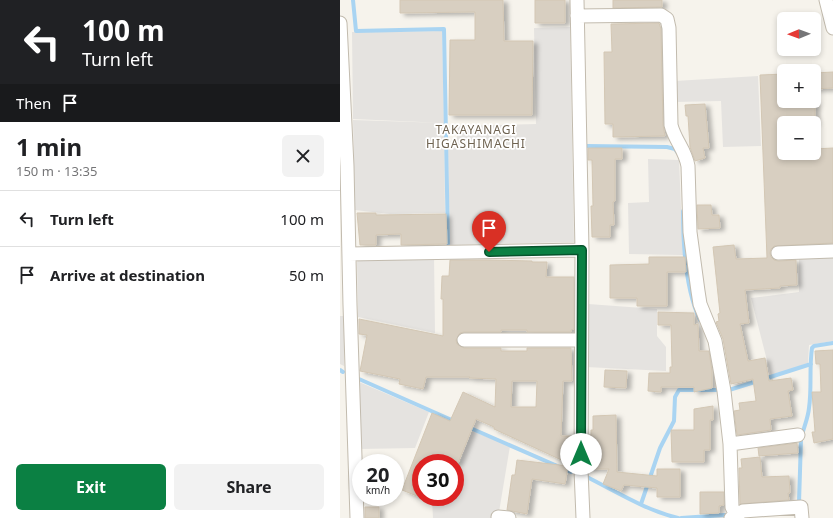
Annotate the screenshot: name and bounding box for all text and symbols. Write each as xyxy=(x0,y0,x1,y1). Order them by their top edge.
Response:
text: 100 m xyxy=(82,11,165,49)
north arrow xyxy=(777,12,821,56)
map controls xyxy=(777,12,821,160)
icon: left xyxy=(16,16,68,68)
text: Turn left xyxy=(82,47,153,71)
button: + xyxy=(777,64,821,108)
icon: arrive xyxy=(59,92,81,114)
text: Then xyxy=(16,93,51,113)
button: − xyxy=(777,116,821,160)
district label: TAKAYANAGI HIGASHIMACHI xyxy=(426,121,526,152)
text: 1 min xyxy=(16,130,82,163)
button: close xyxy=(282,135,324,177)
text: 150 m · 13:35 xyxy=(16,162,97,180)
icon: left xyxy=(16,208,38,230)
text: Turn left xyxy=(50,209,114,229)
text: 100 m xyxy=(280,209,324,229)
pin xyxy=(472,211,506,252)
icon: arrive xyxy=(478,217,500,239)
icon: arrive xyxy=(16,264,38,286)
text: Arrive at destination xyxy=(50,265,205,285)
text: 50 m xyxy=(289,265,324,285)
position arrow xyxy=(560,433,602,475)
speed limit sign: 30 xyxy=(412,454,464,506)
text: 20 xyxy=(367,461,389,488)
button: Exit xyxy=(16,464,166,510)
button: Share xyxy=(174,464,324,510)
text: km/h xyxy=(366,483,390,497)

